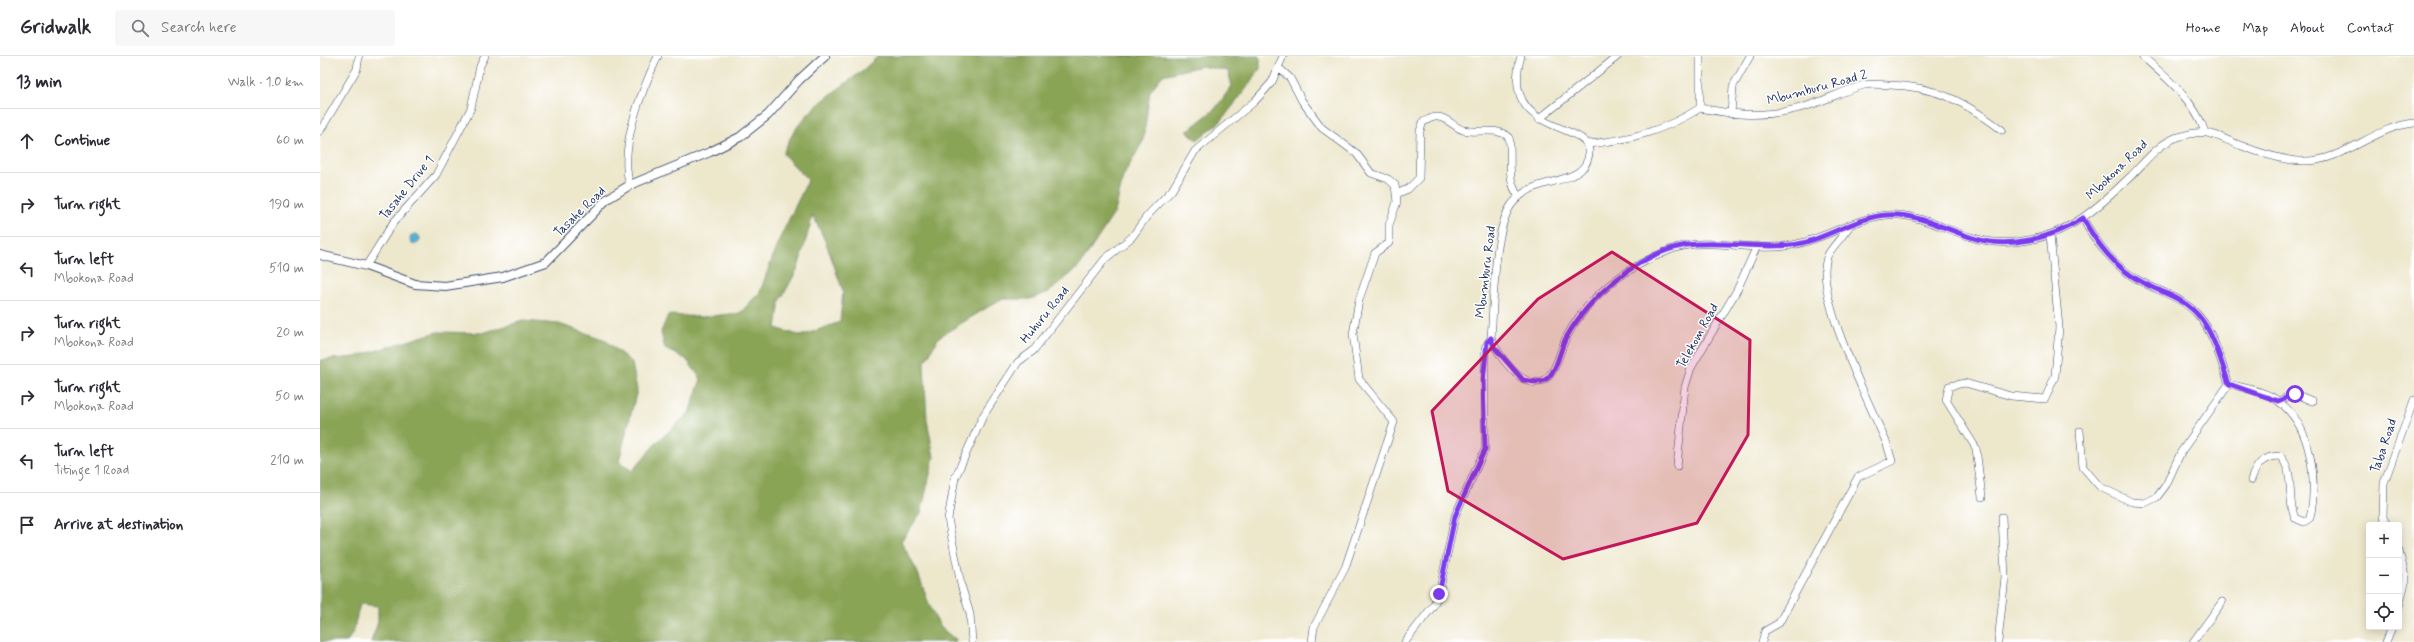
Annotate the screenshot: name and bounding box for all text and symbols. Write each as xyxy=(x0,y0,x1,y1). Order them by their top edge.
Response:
search box xyxy=(115,10,395,46)
text: Gridwalk xyxy=(20,15,91,40)
icon: search xyxy=(129,17,151,39)
text: Search here xyxy=(161,18,237,38)
text: Home xyxy=(2186,19,2220,37)
text: Map xyxy=(2242,19,2268,37)
text: About xyxy=(2290,19,2325,37)
text: Contact xyxy=(2347,19,2394,37)
street label: Mbumburu Road 2 xyxy=(1765,66,1870,110)
text: 13 min xyxy=(16,71,62,93)
text: Walk · 1.0 km xyxy=(228,74,304,91)
icon: ahead xyxy=(16,130,38,152)
text: Continue xyxy=(54,131,110,151)
text: 60 m xyxy=(276,132,304,149)
street label: Mbokona Road xyxy=(2082,136,2152,204)
street label: Tasahe Drive 1 xyxy=(376,152,438,224)
street label: Tasahe Road xyxy=(550,183,610,241)
icon: right xyxy=(16,194,38,216)
text: Turn right xyxy=(54,195,121,215)
text: 190 m xyxy=(269,196,304,213)
street label: Mbumburu Road xyxy=(1472,225,1500,319)
text: Turn left xyxy=(54,250,114,270)
icon: left xyxy=(16,258,38,280)
text: 510 m xyxy=(269,260,304,277)
text: Mbokona Road xyxy=(54,270,134,287)
street label: Huhuru Road xyxy=(1017,283,1073,347)
street label: Telekom Road xyxy=(1673,300,1723,372)
text: Turn right xyxy=(54,314,121,334)
icon: right xyxy=(16,322,38,344)
text: 20 m xyxy=(276,324,304,341)
text: Mbokona Road xyxy=(54,334,134,351)
text: Turn right xyxy=(54,378,121,398)
route start xyxy=(2286,385,2304,403)
icon: right xyxy=(16,386,38,408)
text: 50 m xyxy=(275,388,304,405)
text: Mbokona Road xyxy=(54,398,134,415)
street label: Taba Road xyxy=(2367,416,2401,475)
text: Turn left xyxy=(54,442,114,462)
icon: left xyxy=(16,450,38,472)
text: 210 m xyxy=(270,452,304,469)
text: Titinge 1 Road xyxy=(54,462,129,479)
icon: arrive xyxy=(16,514,38,536)
text: Arrive at destination xyxy=(54,515,183,535)
map controls xyxy=(2366,522,2402,630)
button: + xyxy=(2366,522,2402,558)
button: − xyxy=(2366,558,2402,594)
route end xyxy=(1430,585,1448,603)
button: locate xyxy=(2366,594,2402,630)

